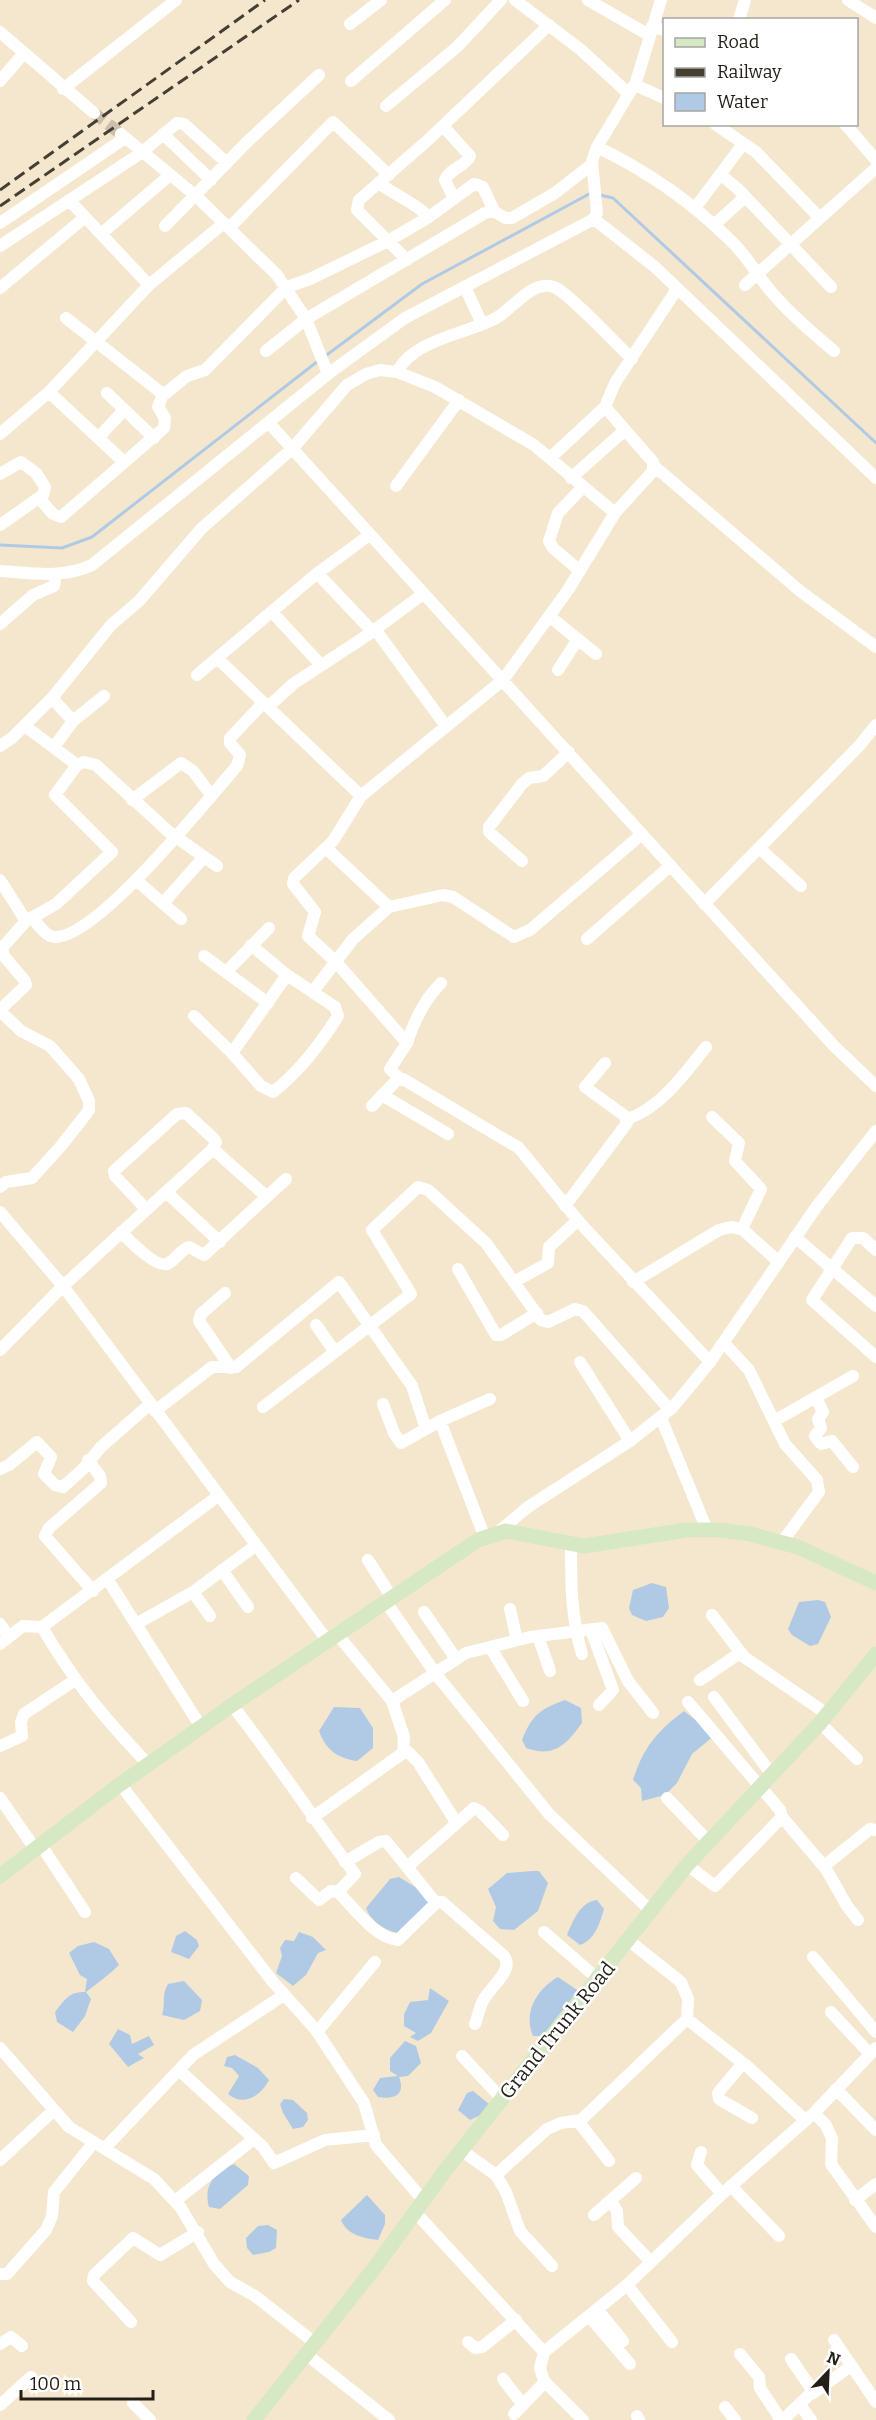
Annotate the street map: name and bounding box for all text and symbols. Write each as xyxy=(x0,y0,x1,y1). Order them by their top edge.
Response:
legend xyxy=(663,18,858,126)
text: Road xyxy=(717,31,760,53)
text: Railway xyxy=(717,61,782,83)
text: Water xyxy=(717,91,768,113)
street label: Grand Trunk Road xyxy=(494,1956,620,2104)
north arrow xyxy=(798,2342,858,2402)
text: N xyxy=(824,2347,843,2370)
scale bar xyxy=(21,2363,153,2401)
text: 100 m xyxy=(30,2373,81,2395)

